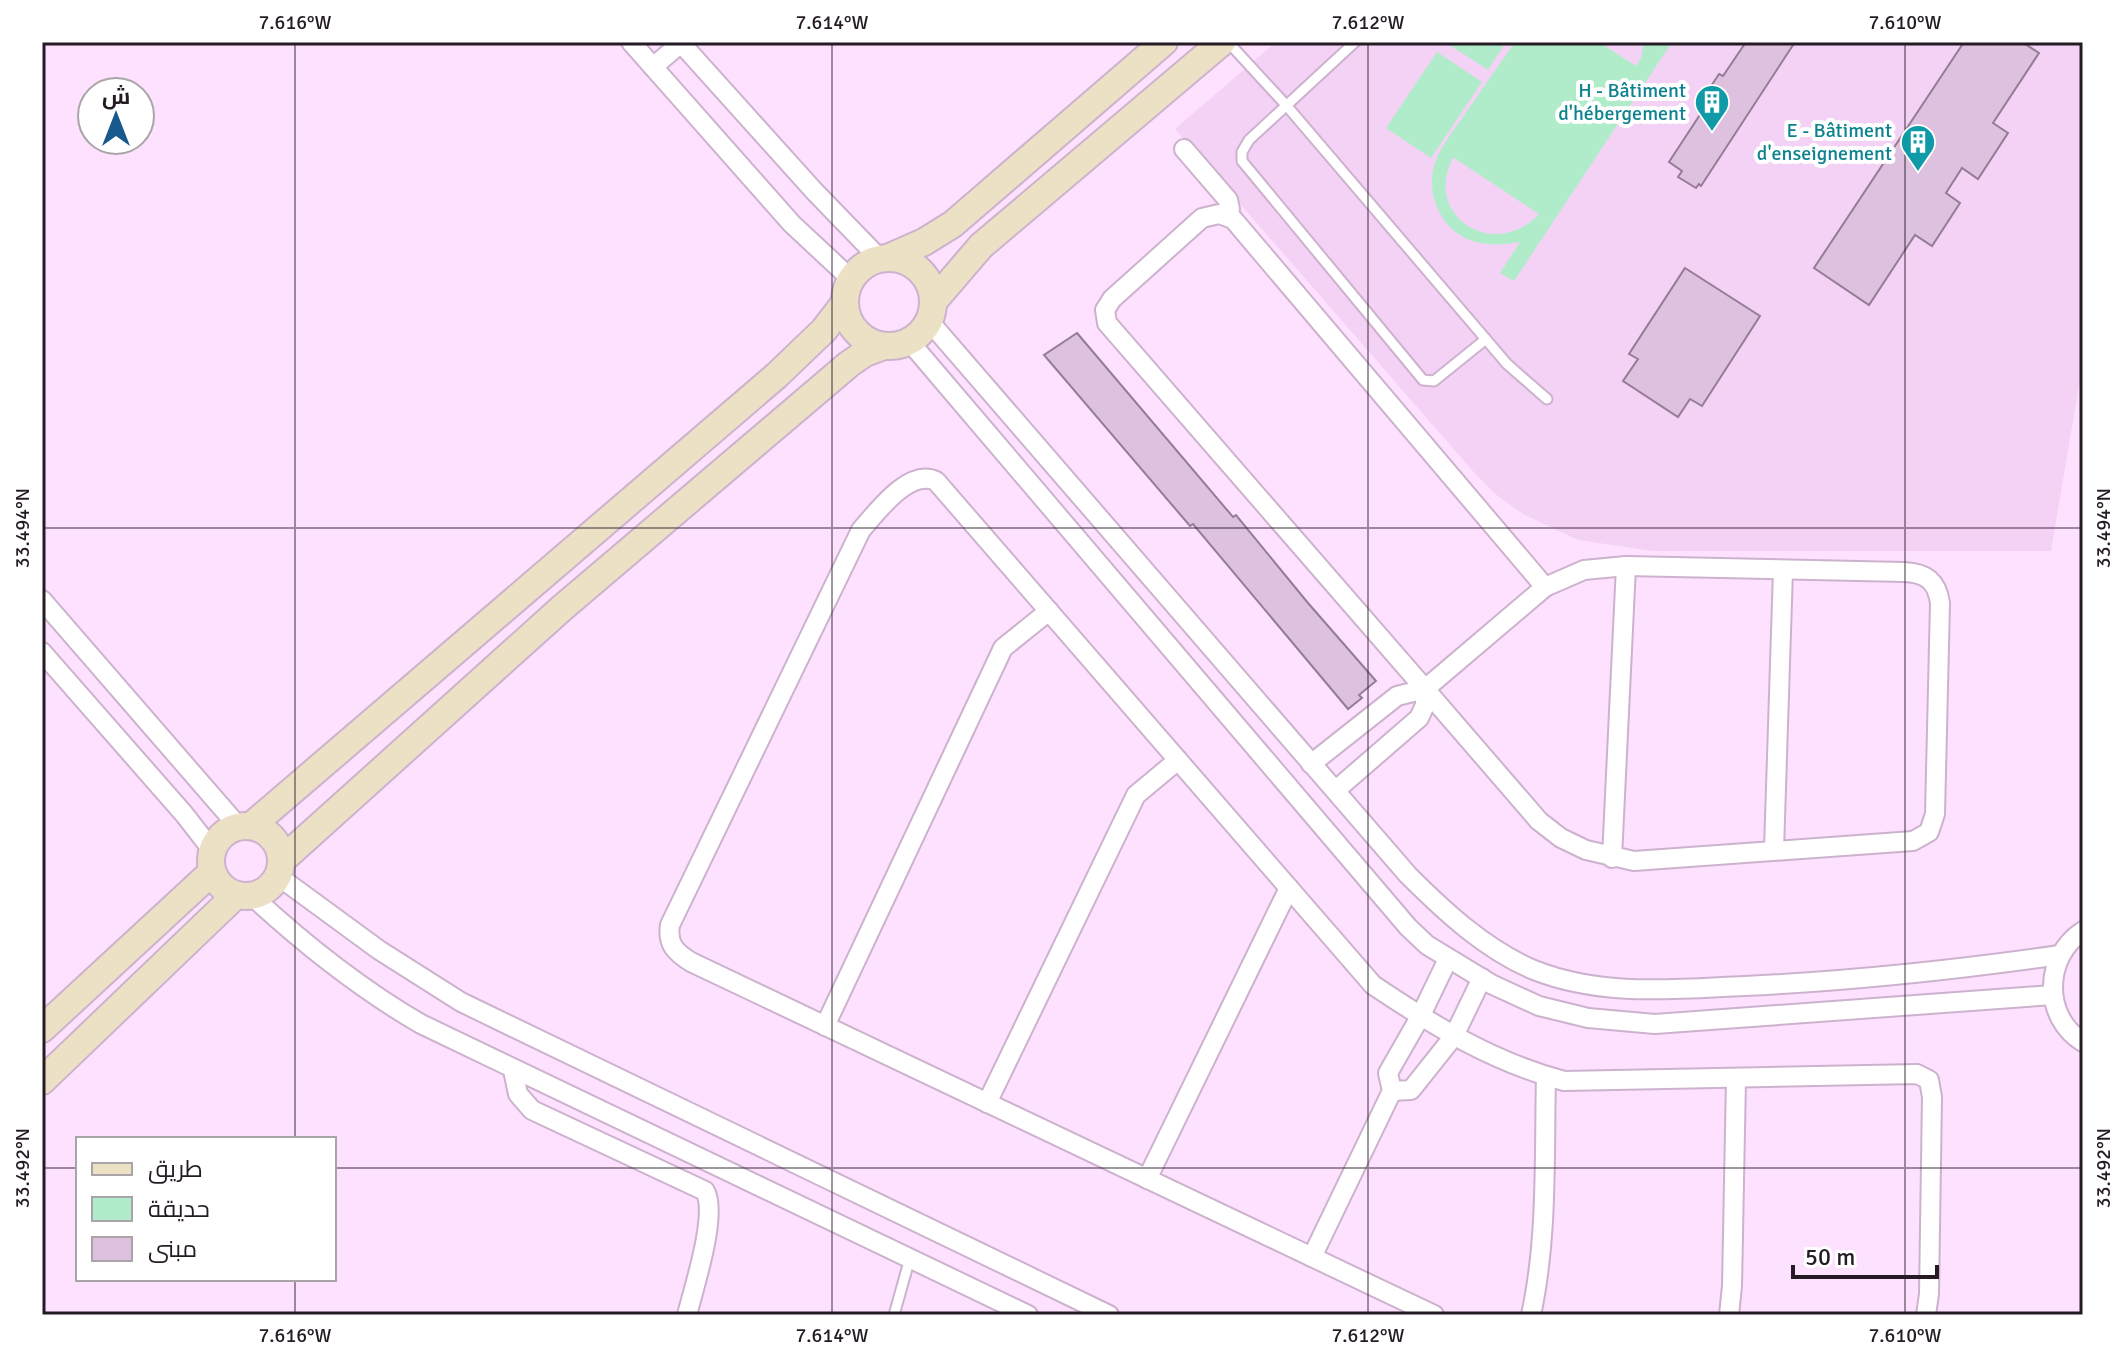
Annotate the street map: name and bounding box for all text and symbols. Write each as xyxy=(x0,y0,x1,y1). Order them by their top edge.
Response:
text: 7.616°W xyxy=(259,10,331,35)
text: 7.614°W xyxy=(796,10,868,35)
text: 7.612°W xyxy=(1332,10,1404,35)
text: 7.610°W xyxy=(1869,10,1941,35)
north arrow xyxy=(76,76,156,156)
place label: H - Bâtiment d'hébergement xyxy=(1558,78,1686,126)
text: ش xyxy=(102,83,130,110)
building icon: H - Bâtiment d'hébergement xyxy=(1693,83,1731,133)
place label: E - Bâtiment d'enseignement xyxy=(1757,118,1892,166)
building icon: E - Bâtiment d'enseignement xyxy=(1899,123,1937,173)
text: 33.494°N xyxy=(10,488,35,568)
text: 33.494°N xyxy=(2091,488,2116,568)
text: 33.492°N xyxy=(10,1128,35,1208)
text: 33.492°N xyxy=(2091,1128,2116,1208)
legend xyxy=(76,1137,336,1281)
text: طريق xyxy=(148,1154,203,1184)
text: حديقة xyxy=(148,1194,210,1224)
scale bar xyxy=(1793,1229,1937,1279)
text: مبنى xyxy=(148,1234,197,1264)
text: 50 m xyxy=(1805,1242,1855,1272)
text: 7.616°W xyxy=(259,1323,331,1348)
text: 7.614°W xyxy=(796,1323,868,1348)
text: 7.612°W xyxy=(1332,1323,1404,1348)
text: 7.610°W xyxy=(1869,1323,1941,1348)

